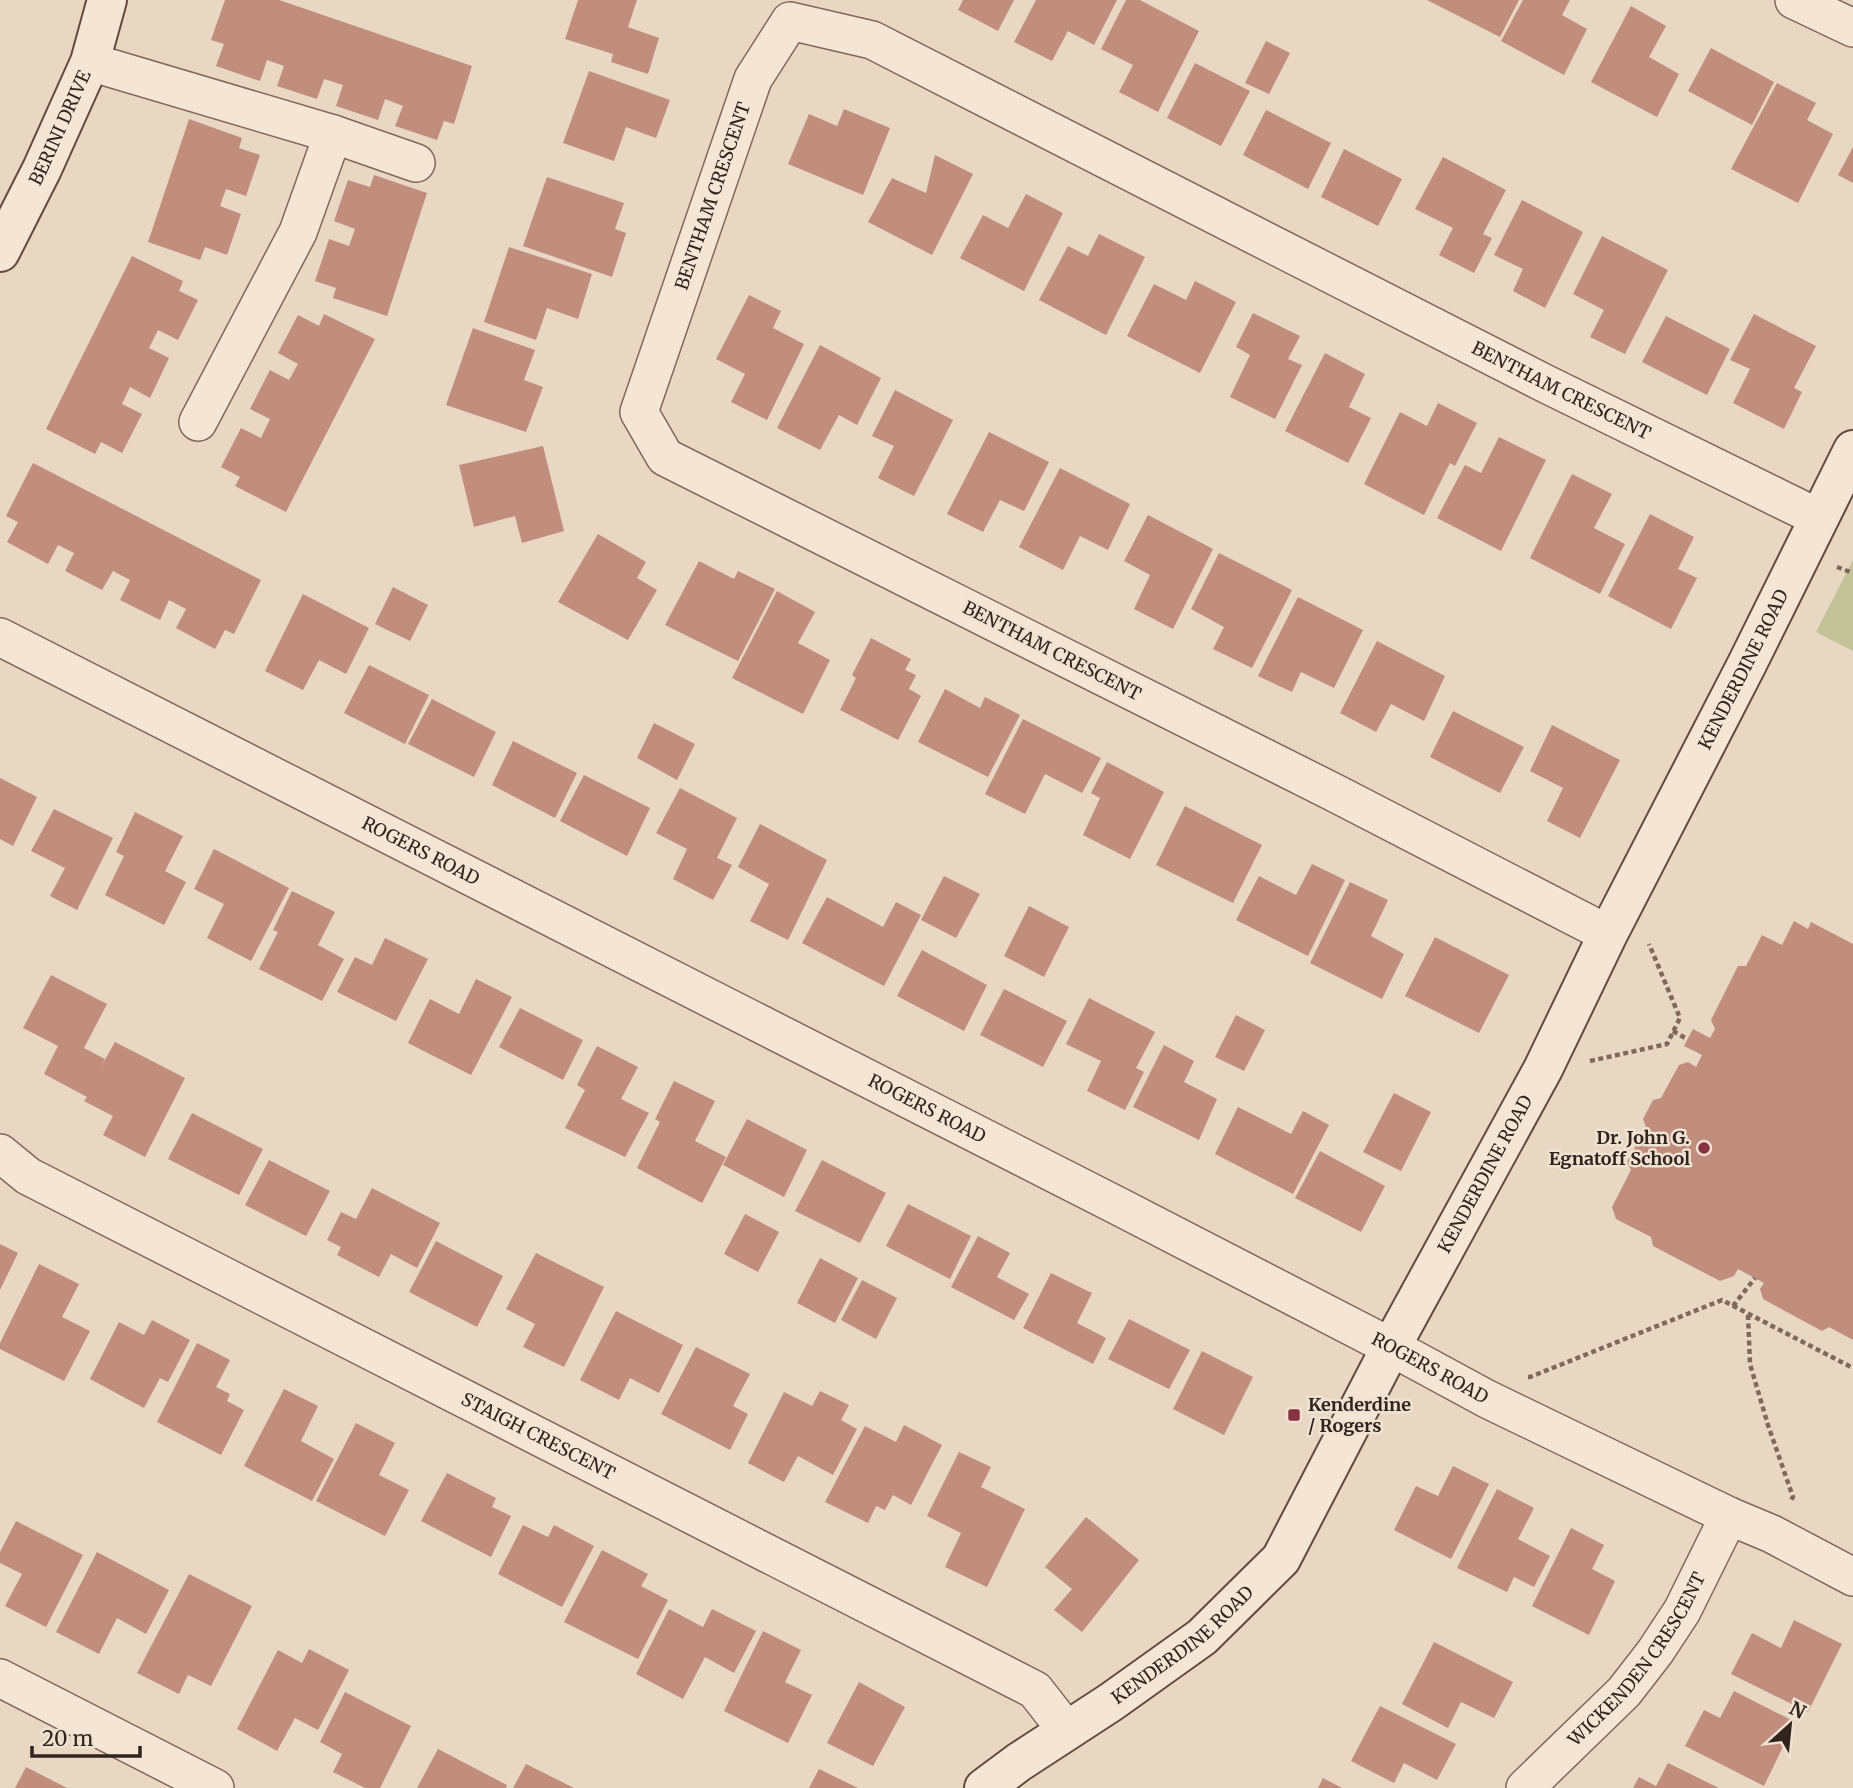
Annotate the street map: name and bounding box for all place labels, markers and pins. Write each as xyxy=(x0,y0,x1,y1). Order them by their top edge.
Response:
place label: Dr. John G. Egnatoff School xyxy=(1549,1126,1690,1170)
marker: Dr. John G. Egnatoff School xyxy=(1696,1140,1712,1156)
place label: Kenderdine / Rogers xyxy=(1308,1393,1411,1437)
marker: Kenderdine / Rogers xyxy=(1286,1407,1302,1423)

